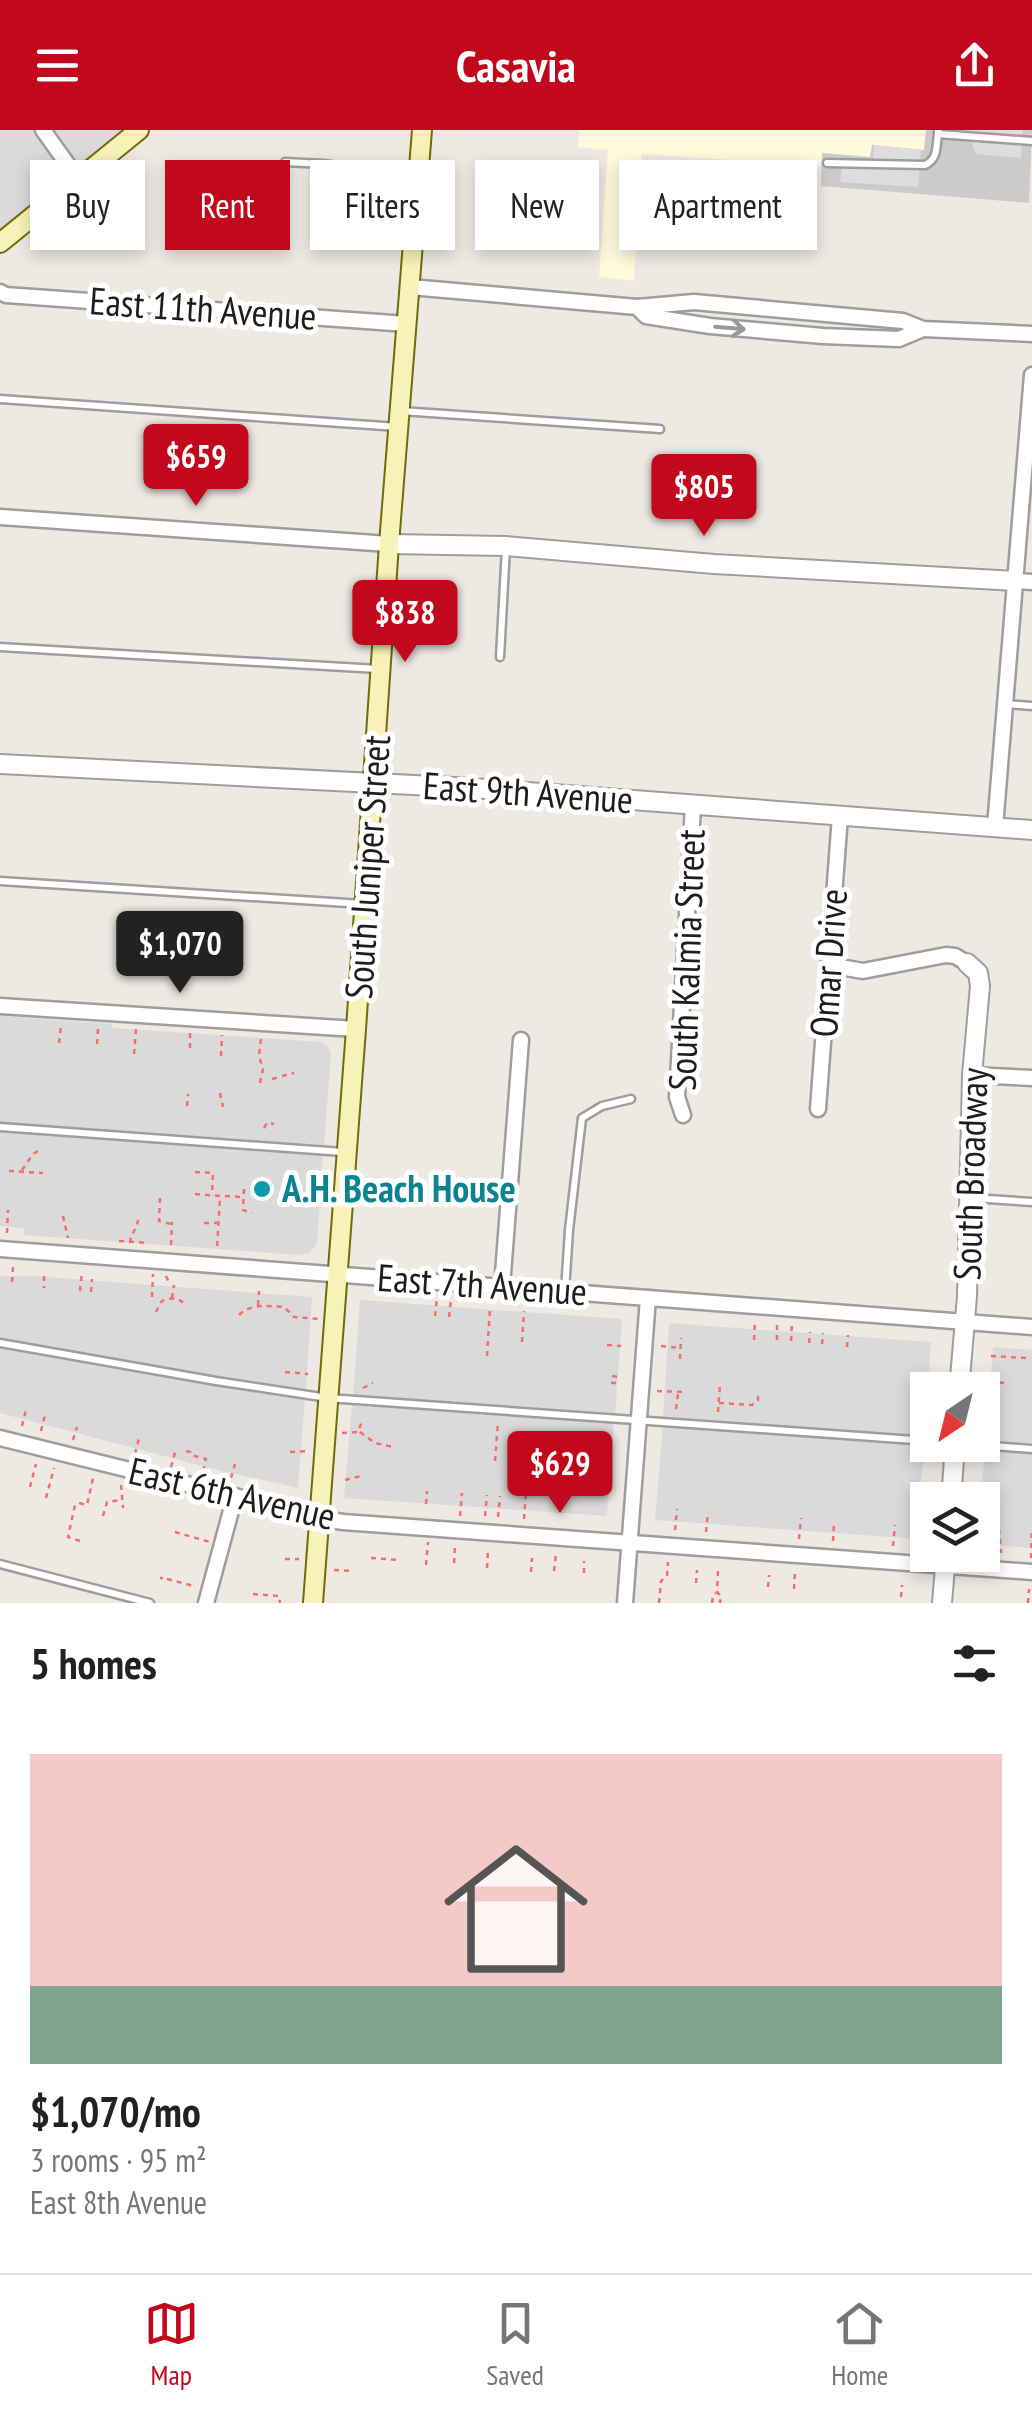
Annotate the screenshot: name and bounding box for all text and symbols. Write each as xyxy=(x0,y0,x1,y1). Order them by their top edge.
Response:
text: Casavia xyxy=(456,36,576,94)
icon: menu xyxy=(30,38,85,93)
icon: share xyxy=(947,38,1002,93)
chip: Buy xyxy=(30,160,145,250)
chip: Rent xyxy=(165,160,290,250)
chip: Filters xyxy=(310,160,455,250)
chip: New xyxy=(475,160,599,250)
chip: Apartment xyxy=(619,160,817,250)
street label: East 11th Avenue xyxy=(88,275,318,340)
one-way arrow xyxy=(713,319,745,338)
pin: $659 xyxy=(137,424,255,509)
text: $659 xyxy=(165,435,227,477)
pin: $805 xyxy=(645,454,763,539)
text: $805 xyxy=(673,465,735,507)
pin: $838 xyxy=(346,580,464,665)
text: $838 xyxy=(374,591,436,633)
street label: South Juniper Street xyxy=(333,733,400,1000)
street label: East 9th Avenue xyxy=(422,760,635,823)
street label: South Kalmia Street xyxy=(656,828,715,1091)
street label: Omar Drive xyxy=(798,887,857,1039)
pin: $1,070 xyxy=(99,911,261,996)
text: $1,070 xyxy=(138,922,222,964)
street label: South Broadway xyxy=(941,1066,998,1281)
place label: A.H. Beach House xyxy=(281,1163,516,1212)
marker: A.H. Beach House xyxy=(251,1178,273,1200)
street label: East 7th Avenue xyxy=(376,1252,589,1315)
north arrow xyxy=(910,1372,1000,1462)
map controls xyxy=(910,1372,1000,1572)
pin: $629 xyxy=(501,1431,619,1516)
text: $629 xyxy=(529,1442,591,1484)
street label: East 6th Avenue xyxy=(124,1445,340,1540)
button: layers xyxy=(910,1482,1000,1572)
text: 5 homes xyxy=(30,1636,157,1691)
icon: filters xyxy=(947,1636,1002,1691)
icon: home xyxy=(426,1819,606,1999)
text: $1,070/mo xyxy=(30,2084,201,2139)
text: 3 rooms · 95 m² xyxy=(30,2139,207,2181)
text: East 8th Avenue xyxy=(30,2181,207,2223)
tab: Map xyxy=(144,2296,199,2393)
tab: Saved xyxy=(486,2296,544,2393)
tab: Home xyxy=(831,2296,888,2393)

